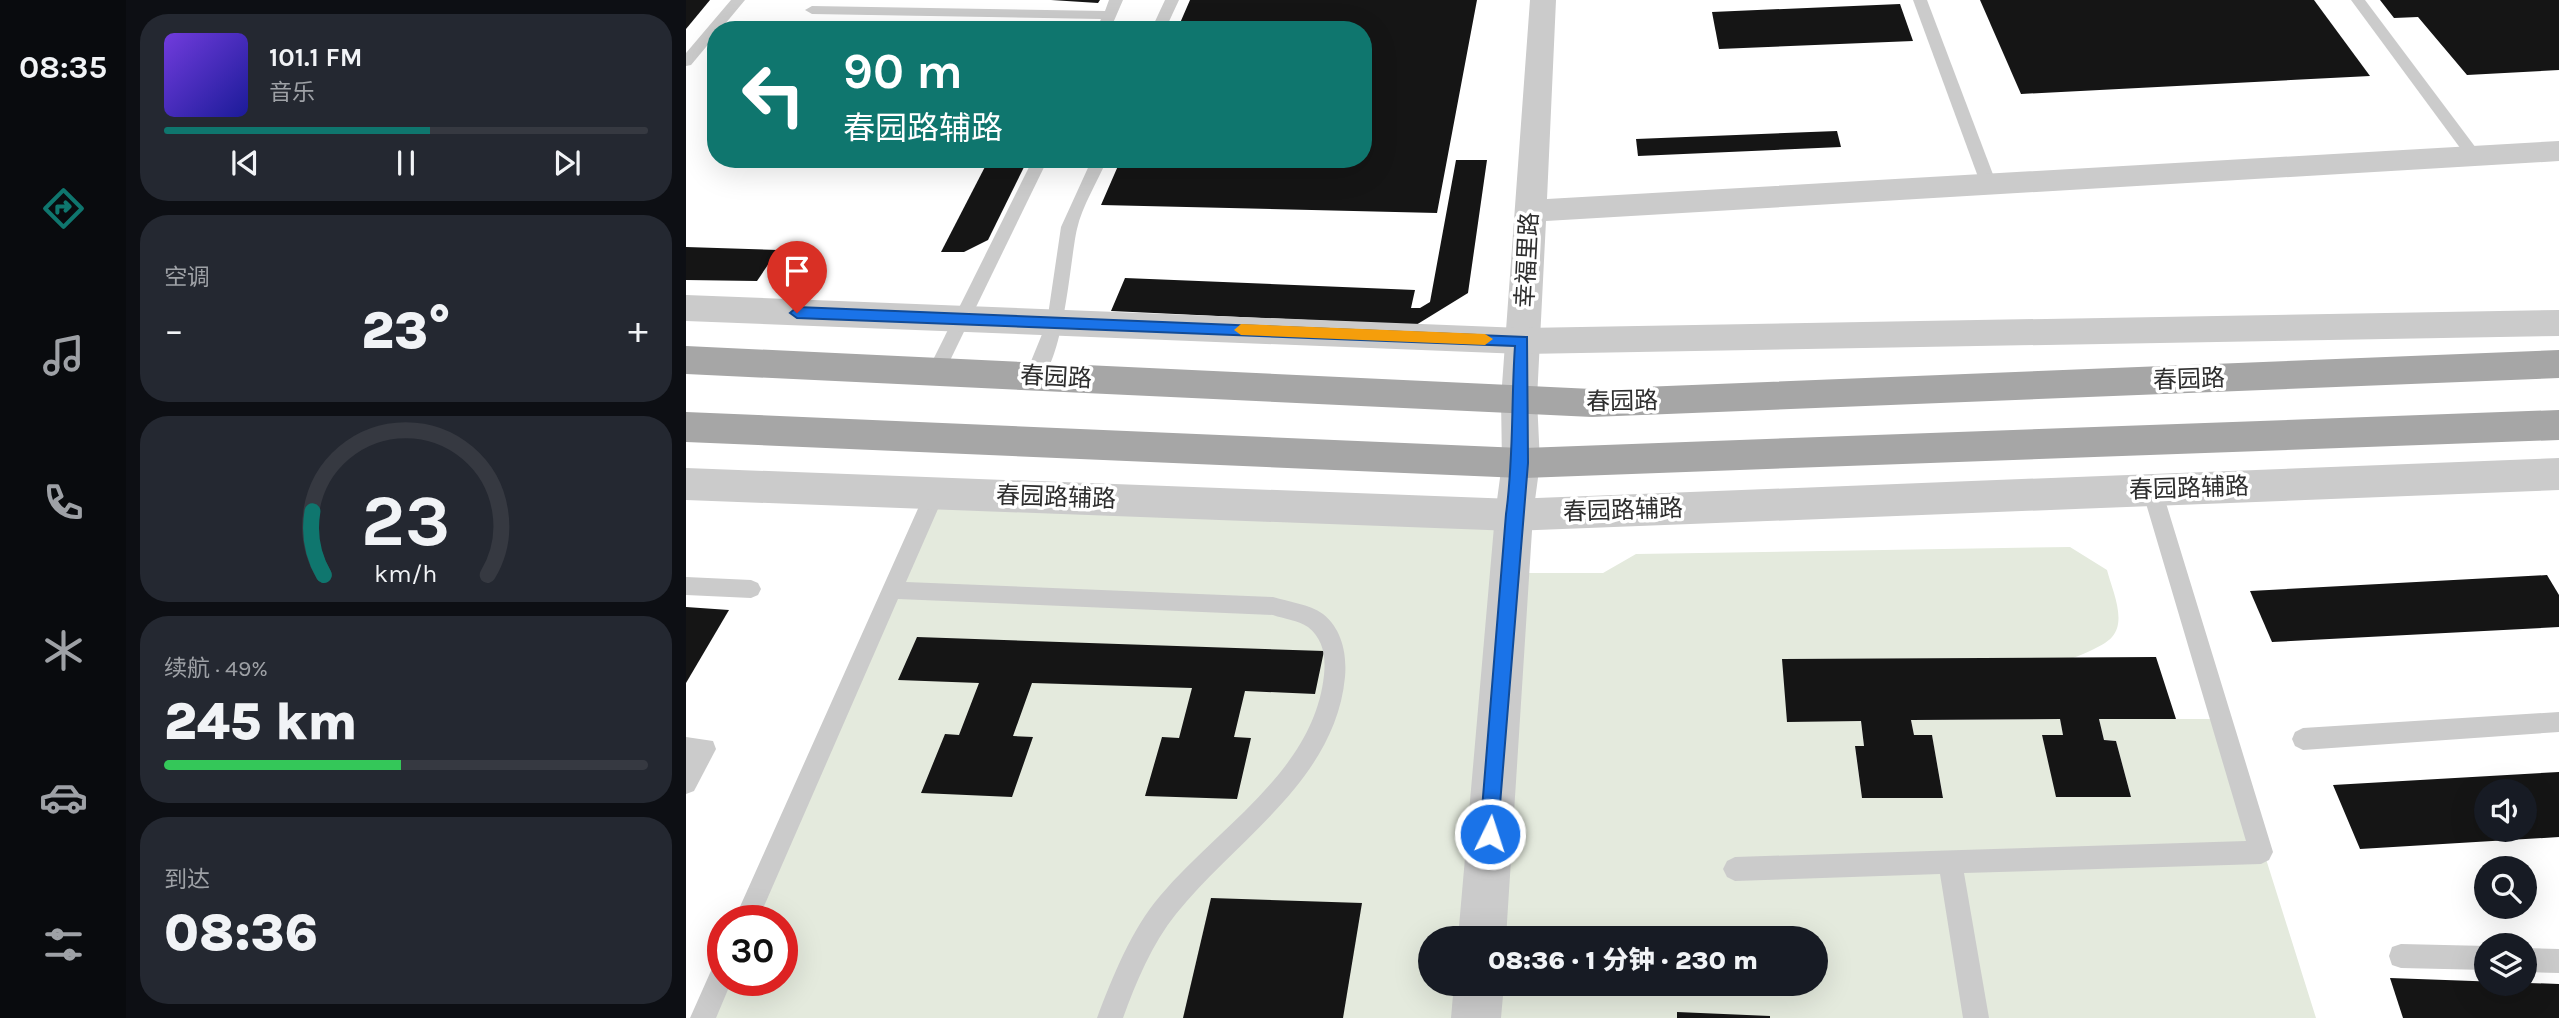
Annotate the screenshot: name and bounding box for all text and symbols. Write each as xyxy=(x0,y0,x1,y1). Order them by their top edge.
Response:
text: 101.1 FM xyxy=(269,42,362,73)
text: 90 m xyxy=(843,43,963,100)
text: 08:35 xyxy=(19,49,107,86)
icon: left xyxy=(728,49,819,140)
text: 音乐 xyxy=(269,79,315,106)
text: 春园路辅路 xyxy=(843,110,1003,147)
icon: previous xyxy=(226,144,264,182)
icon: pause xyxy=(387,144,425,182)
icon: next xyxy=(548,144,586,182)
icon: directions xyxy=(39,184,88,233)
street label: 幸福里路 xyxy=(1511,211,1543,309)
pin xyxy=(767,241,827,313)
icon: arrive xyxy=(778,252,816,290)
text: 空调 xyxy=(164,264,210,291)
text: 23° xyxy=(361,300,451,361)
text: − xyxy=(164,308,184,353)
text: + xyxy=(628,308,648,353)
icon: music xyxy=(39,331,88,380)
street label: 春园路 xyxy=(1019,361,1093,393)
street label: 春园路 xyxy=(2153,364,2225,394)
street label: 春园路 xyxy=(1586,386,1658,416)
street label: 春园路辅路 xyxy=(2129,472,2249,504)
icon: phone xyxy=(39,478,88,527)
text: 23 xyxy=(361,478,451,563)
street label: 春园路辅路 xyxy=(996,481,1116,513)
street label: 春园路辅路 xyxy=(1563,494,1683,526)
text: km/h xyxy=(374,559,438,588)
icon: climate xyxy=(39,626,88,675)
text: 续航 · 49% xyxy=(164,655,268,682)
text: 245 km xyxy=(164,691,357,752)
icon: car xyxy=(39,773,88,822)
map controls xyxy=(2474,779,2537,996)
button: sound xyxy=(2474,779,2537,842)
position arrow xyxy=(1453,797,1527,871)
button: search xyxy=(2474,856,2537,919)
text: 到达 xyxy=(164,866,210,893)
text: 08:36 xyxy=(164,902,318,963)
speed limit sign: 30 xyxy=(707,905,798,996)
icon: filters xyxy=(39,920,88,969)
button: layers xyxy=(2474,933,2537,996)
text: 08:36 · 1 分钟 · 230 m xyxy=(1488,945,1758,976)

